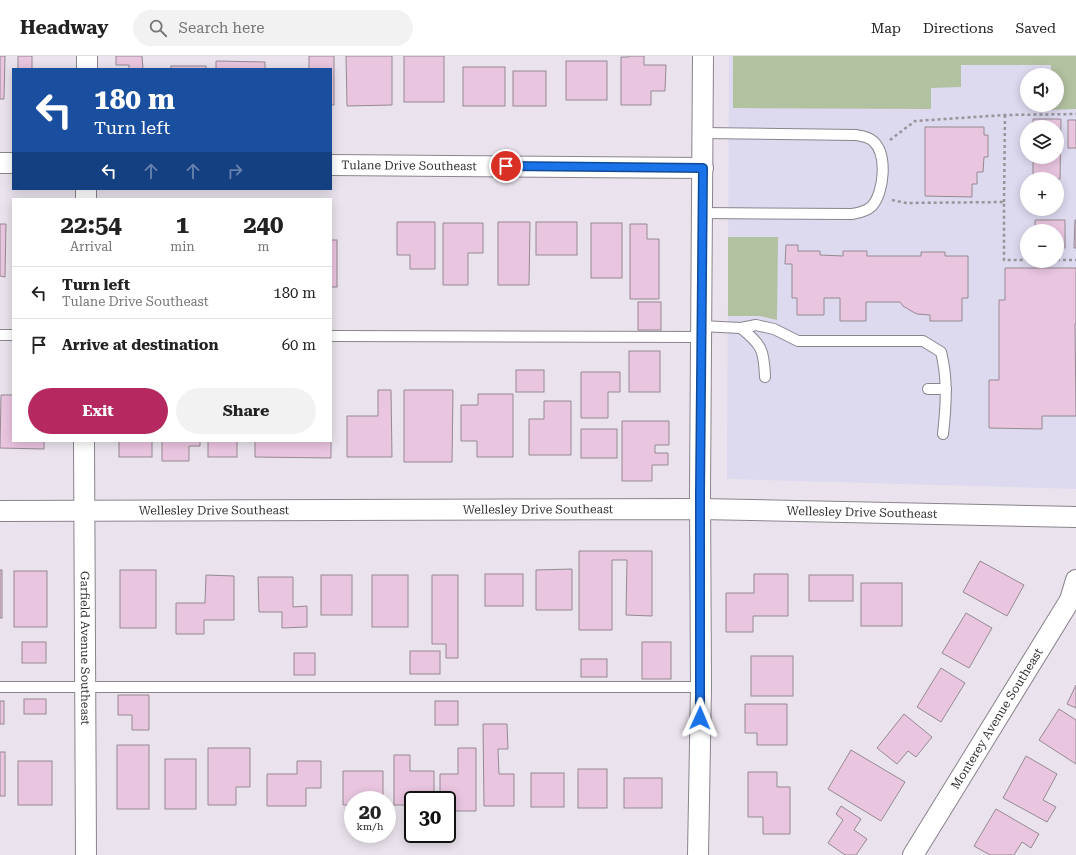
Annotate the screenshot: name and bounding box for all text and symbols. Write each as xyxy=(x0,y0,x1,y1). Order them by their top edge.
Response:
search box xyxy=(133,10,413,46)
text: Headway xyxy=(20,16,109,39)
icon: search xyxy=(147,17,169,39)
text: Search here xyxy=(179,19,264,37)
text: Map xyxy=(871,20,901,36)
text: Directions xyxy=(923,20,993,36)
text: Saved xyxy=(1015,20,1056,36)
map controls xyxy=(1020,68,1064,268)
button: sound xyxy=(1020,68,1064,112)
text: 180 m xyxy=(94,83,175,116)
icon: left xyxy=(28,84,80,136)
text: Turn left xyxy=(94,117,170,138)
button: layers xyxy=(1020,120,1064,164)
pin xyxy=(489,149,523,183)
icon: arrive xyxy=(495,155,517,177)
street label: Tulane Drive Southeast xyxy=(341,158,477,173)
icon: left xyxy=(98,160,120,182)
icon: ahead xyxy=(140,160,162,182)
icon: ahead xyxy=(182,160,204,182)
icon: right xyxy=(224,160,246,182)
button: + xyxy=(1020,172,1064,216)
text: 22:54 xyxy=(61,211,122,239)
text: 1 xyxy=(176,211,189,239)
text: 240 xyxy=(243,211,284,239)
button: − xyxy=(1020,224,1064,268)
text: Arrival xyxy=(70,239,112,254)
text: min xyxy=(170,239,195,254)
text: m xyxy=(257,239,269,254)
text: Turn left xyxy=(62,276,130,294)
icon: left xyxy=(28,282,50,304)
text: 180 m xyxy=(273,284,316,302)
text: Tulane Drive Southeast xyxy=(62,294,209,309)
icon: arrive xyxy=(28,334,50,356)
text: Arrive at destination xyxy=(62,336,218,354)
text: 60 m xyxy=(282,336,316,354)
button: Exit xyxy=(28,388,168,434)
button: Share xyxy=(176,388,316,434)
street label: Wellesley Drive Southeast xyxy=(463,502,614,517)
street label: Wellesley Drive Southeast xyxy=(139,503,290,518)
street label: Wellesley Drive Southeast xyxy=(787,504,938,521)
street label: Garfield Avenue Southeast xyxy=(78,571,92,726)
street label: Monterey Avenue Southeast xyxy=(948,645,1046,792)
position arrow xyxy=(679,697,721,739)
speed limit sign: 30 xyxy=(404,791,456,843)
text: 20 xyxy=(359,800,381,824)
text: km/h xyxy=(357,821,383,832)

